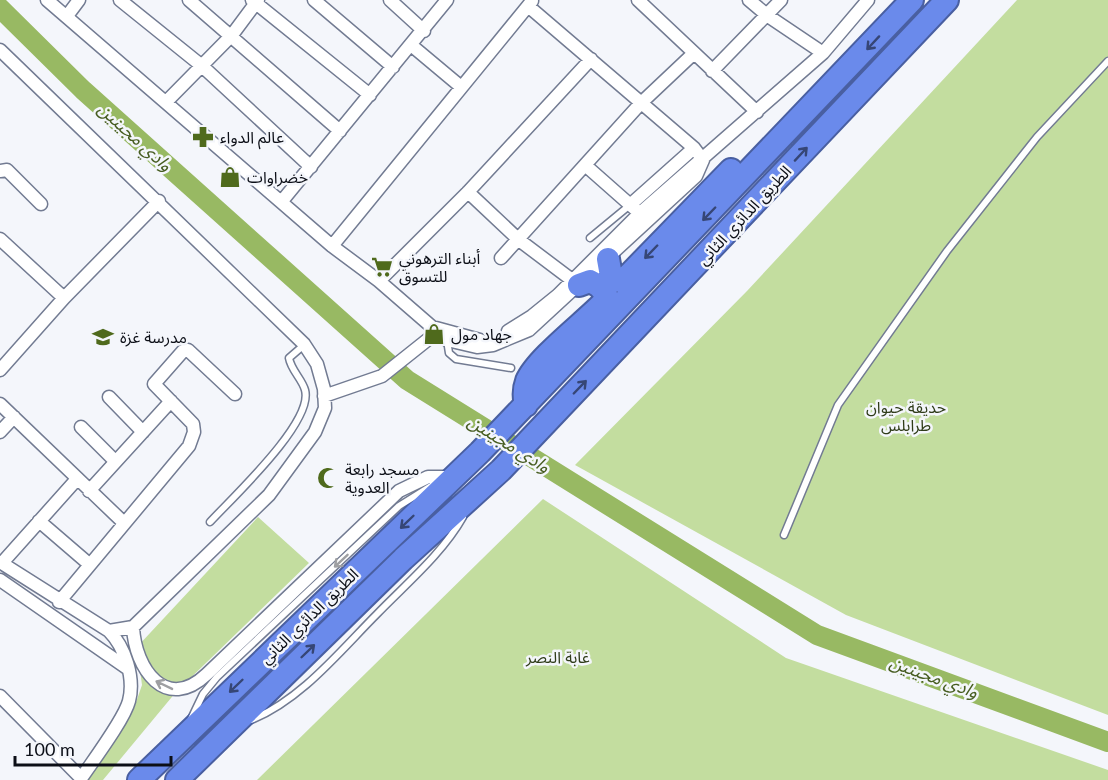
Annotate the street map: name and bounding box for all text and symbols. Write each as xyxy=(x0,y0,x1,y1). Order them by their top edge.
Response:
one-way arrow xyxy=(865,35,880,50)
water label: وادي مجينين xyxy=(91,97,177,178)
pharmacy icon: عالم الدواء xyxy=(191,125,215,149)
place label: عالم الدواء xyxy=(220,127,284,150)
one-way arrow xyxy=(794,147,808,162)
street label: الطريق الدائري الثاني xyxy=(693,161,797,271)
shop icon: خضراوات xyxy=(218,165,242,189)
place label: خضراوات xyxy=(247,167,308,187)
one-way arrow xyxy=(702,207,716,222)
one-way arrow xyxy=(644,244,658,259)
place label: أبناء الترهوني للتسوق xyxy=(399,248,480,286)
supermarket icon: أبناء الترهوني للتسوق xyxy=(370,255,394,279)
shop icon: جهاد مول xyxy=(422,322,446,346)
place label: جهاد مول xyxy=(451,324,512,345)
school or university icon: مدرسة غزة xyxy=(91,325,115,349)
place label: مدرسة غزة xyxy=(120,327,187,347)
one-way arrow xyxy=(573,380,587,395)
park label: حديقة حيوان طرابلس xyxy=(866,397,946,435)
water label: وادي مجينين xyxy=(462,409,555,481)
place label: مسجد رابعة العدوية xyxy=(345,459,420,497)
mosque icon: مسجد رابعة العدوية xyxy=(316,466,340,490)
one-way arrow xyxy=(400,514,415,529)
one-way arrow xyxy=(333,554,348,568)
street label: الطريق الدائري الثاني xyxy=(256,564,364,670)
one-way arrow xyxy=(301,643,316,658)
park label: غابة النصر xyxy=(525,647,590,667)
water label: وادي مجينين xyxy=(886,650,982,706)
one-way arrow xyxy=(155,678,173,690)
one-way arrow xyxy=(229,678,244,693)
scale bar xyxy=(15,729,171,767)
text: 100 m xyxy=(24,738,75,760)

